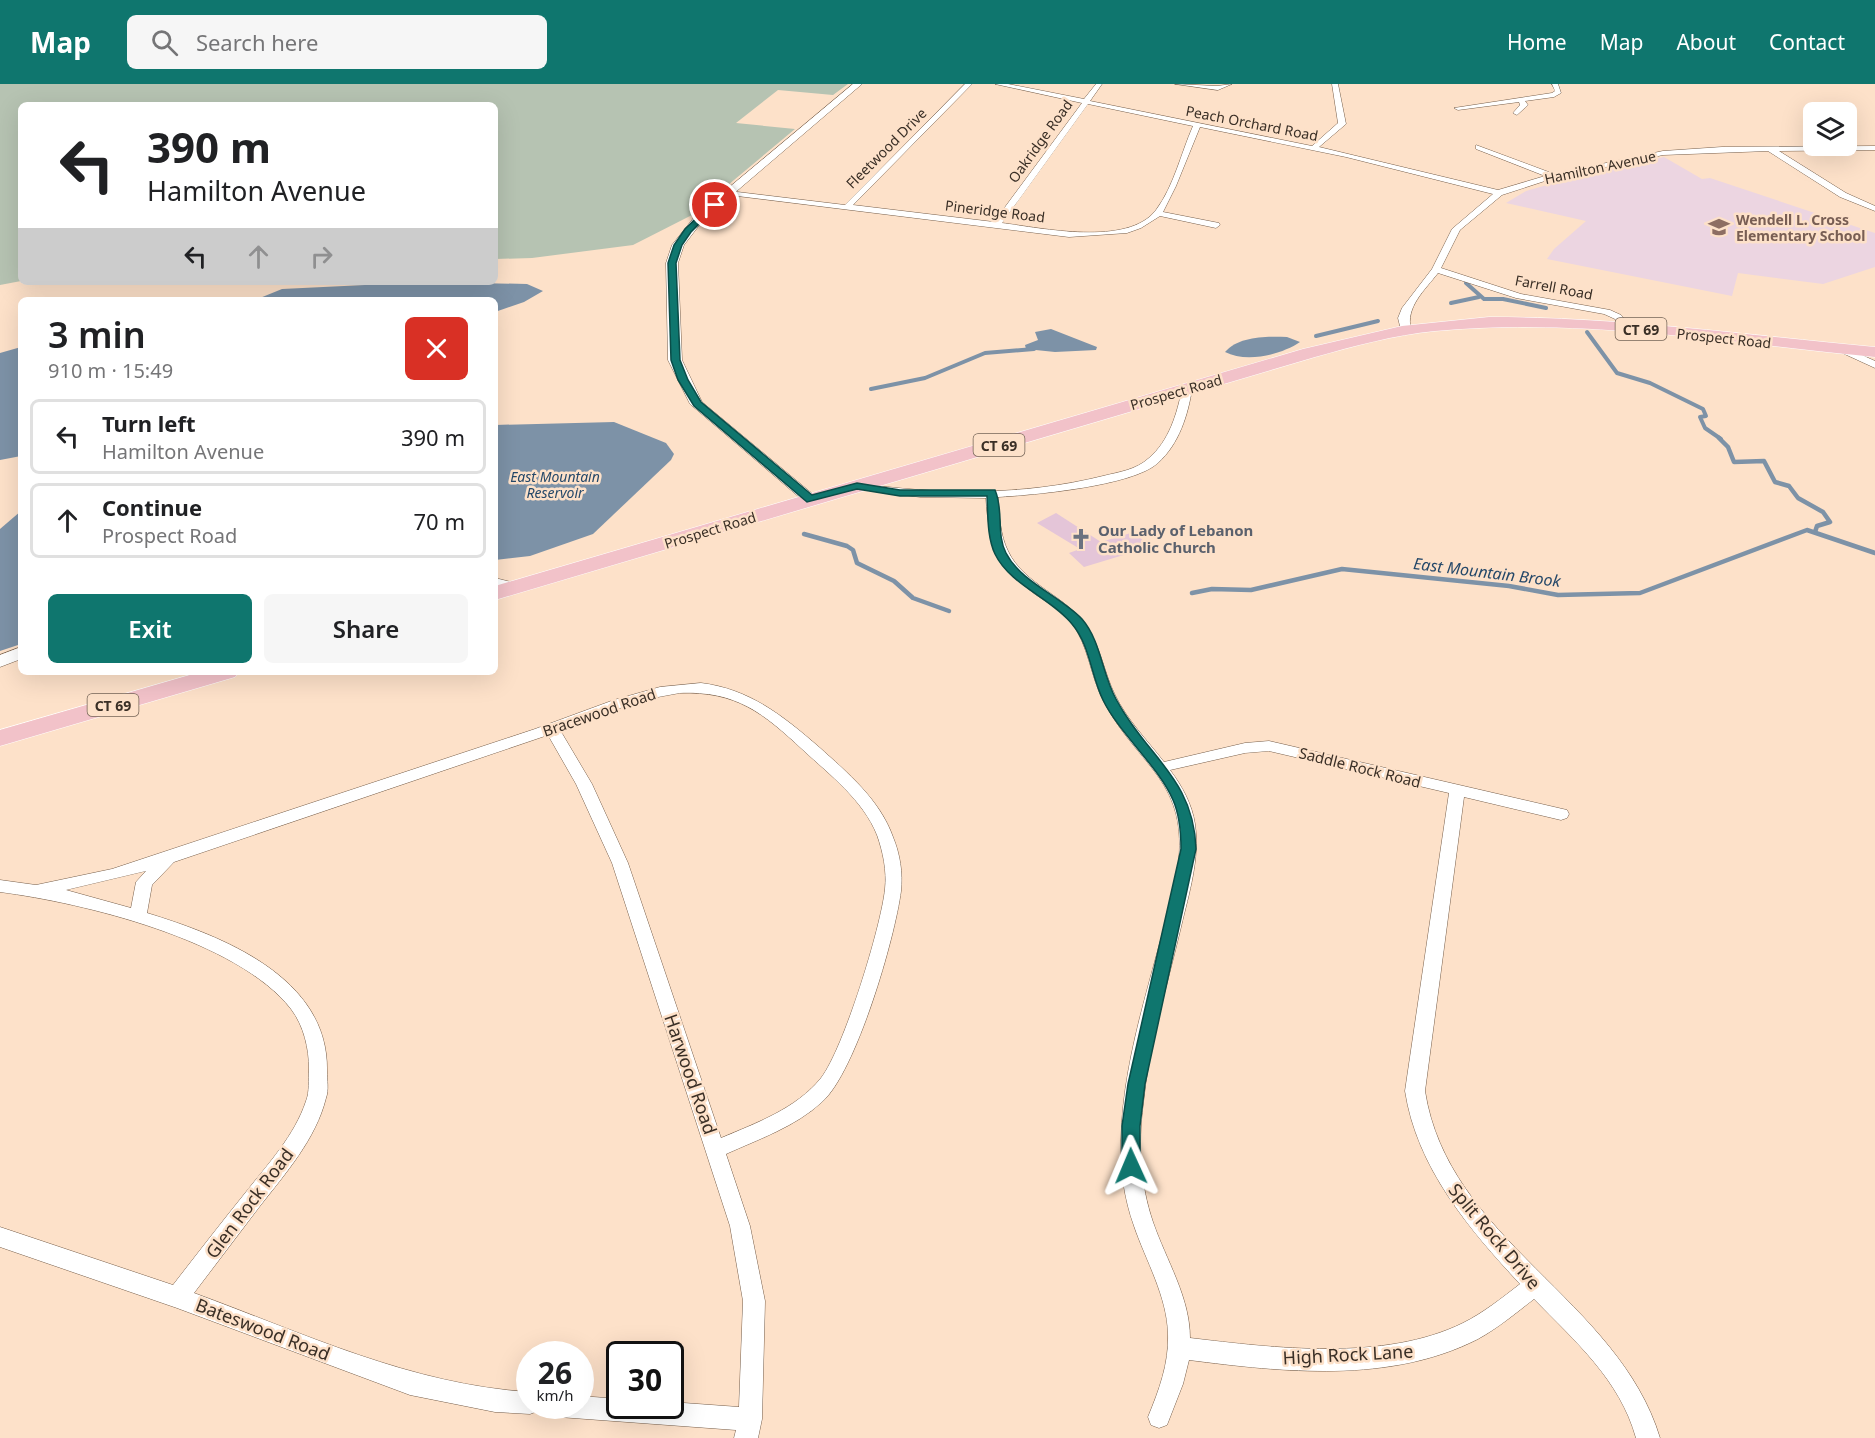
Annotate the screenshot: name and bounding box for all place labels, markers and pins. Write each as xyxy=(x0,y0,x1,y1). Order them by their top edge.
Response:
pin xyxy=(689,179,740,230)
place label: Wendell L. Cross Elementary School xyxy=(1736,210,1866,245)
school or university icon: Wendell L. Cross Elementary School xyxy=(1707,215,1731,239)
place label: Our Lady of Lebanon Catholic Church xyxy=(1098,520,1253,557)
church icon: Our Lady of Lebanon Catholic Church xyxy=(1069,527,1093,551)

